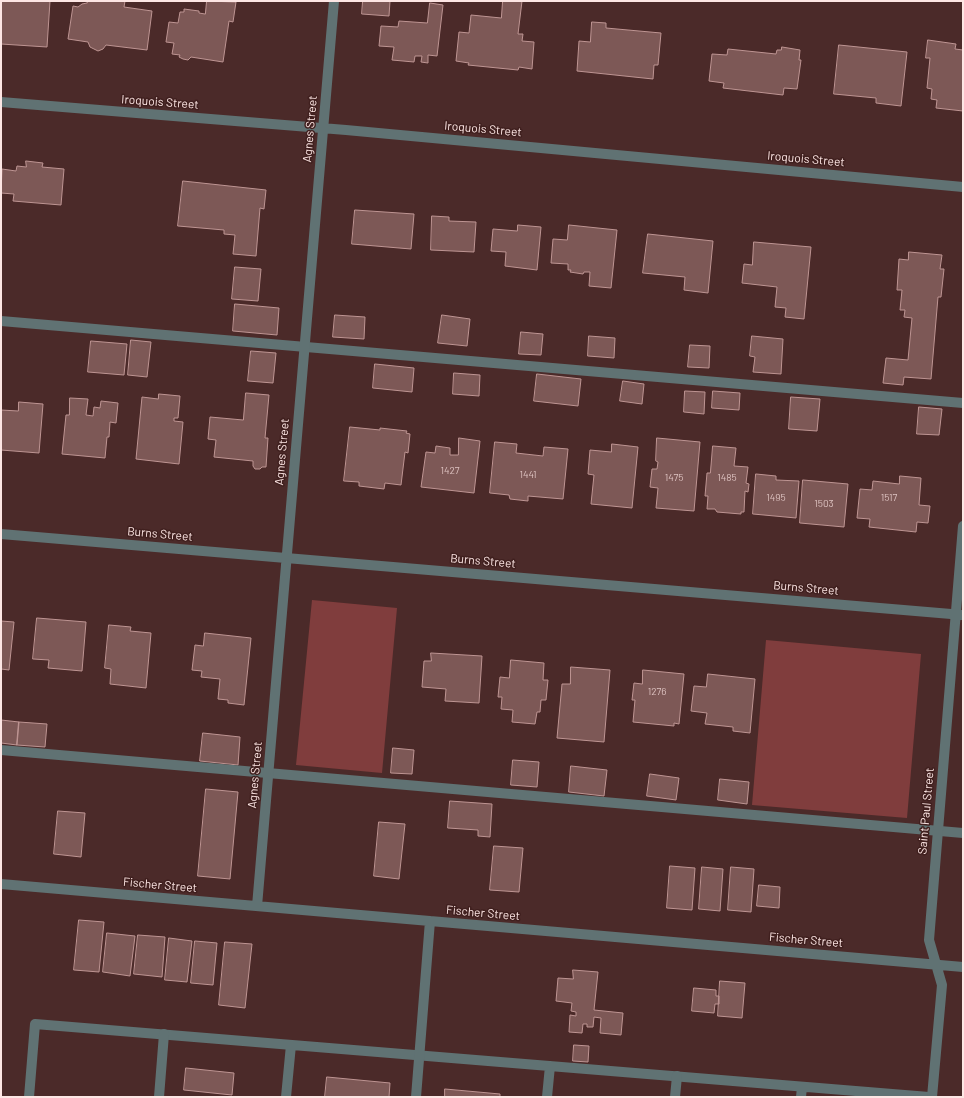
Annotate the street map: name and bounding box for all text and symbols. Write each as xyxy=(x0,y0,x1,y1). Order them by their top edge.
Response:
street label: Iroquois Street xyxy=(121,92,199,112)
street label: Agnes Street xyxy=(300,95,320,163)
street label: Iroquois Street xyxy=(444,118,522,140)
street label: Iroquois Street xyxy=(767,148,845,170)
street label: Agnes Street xyxy=(272,418,292,486)
house number: 1427 xyxy=(440,465,460,477)
house number: 1441 xyxy=(519,469,537,481)
house number: 1475 xyxy=(665,472,683,484)
house number: 1485 xyxy=(717,472,737,484)
house number: 1495 xyxy=(766,492,786,504)
house number: 1517 xyxy=(881,492,897,504)
house number: 1503 xyxy=(814,498,834,510)
street label: Burns Street xyxy=(127,524,193,544)
street label: Burns Street xyxy=(450,551,516,571)
street label: Burns Street xyxy=(773,578,839,598)
house number: 1276 xyxy=(648,686,666,698)
street label: Agnes Street xyxy=(245,741,265,809)
street label: Saint Paul Street xyxy=(915,767,937,855)
street label: Fischer Street xyxy=(122,875,198,895)
street label: Fischer Street xyxy=(445,903,521,923)
street label: Fischer Street xyxy=(768,930,844,950)

